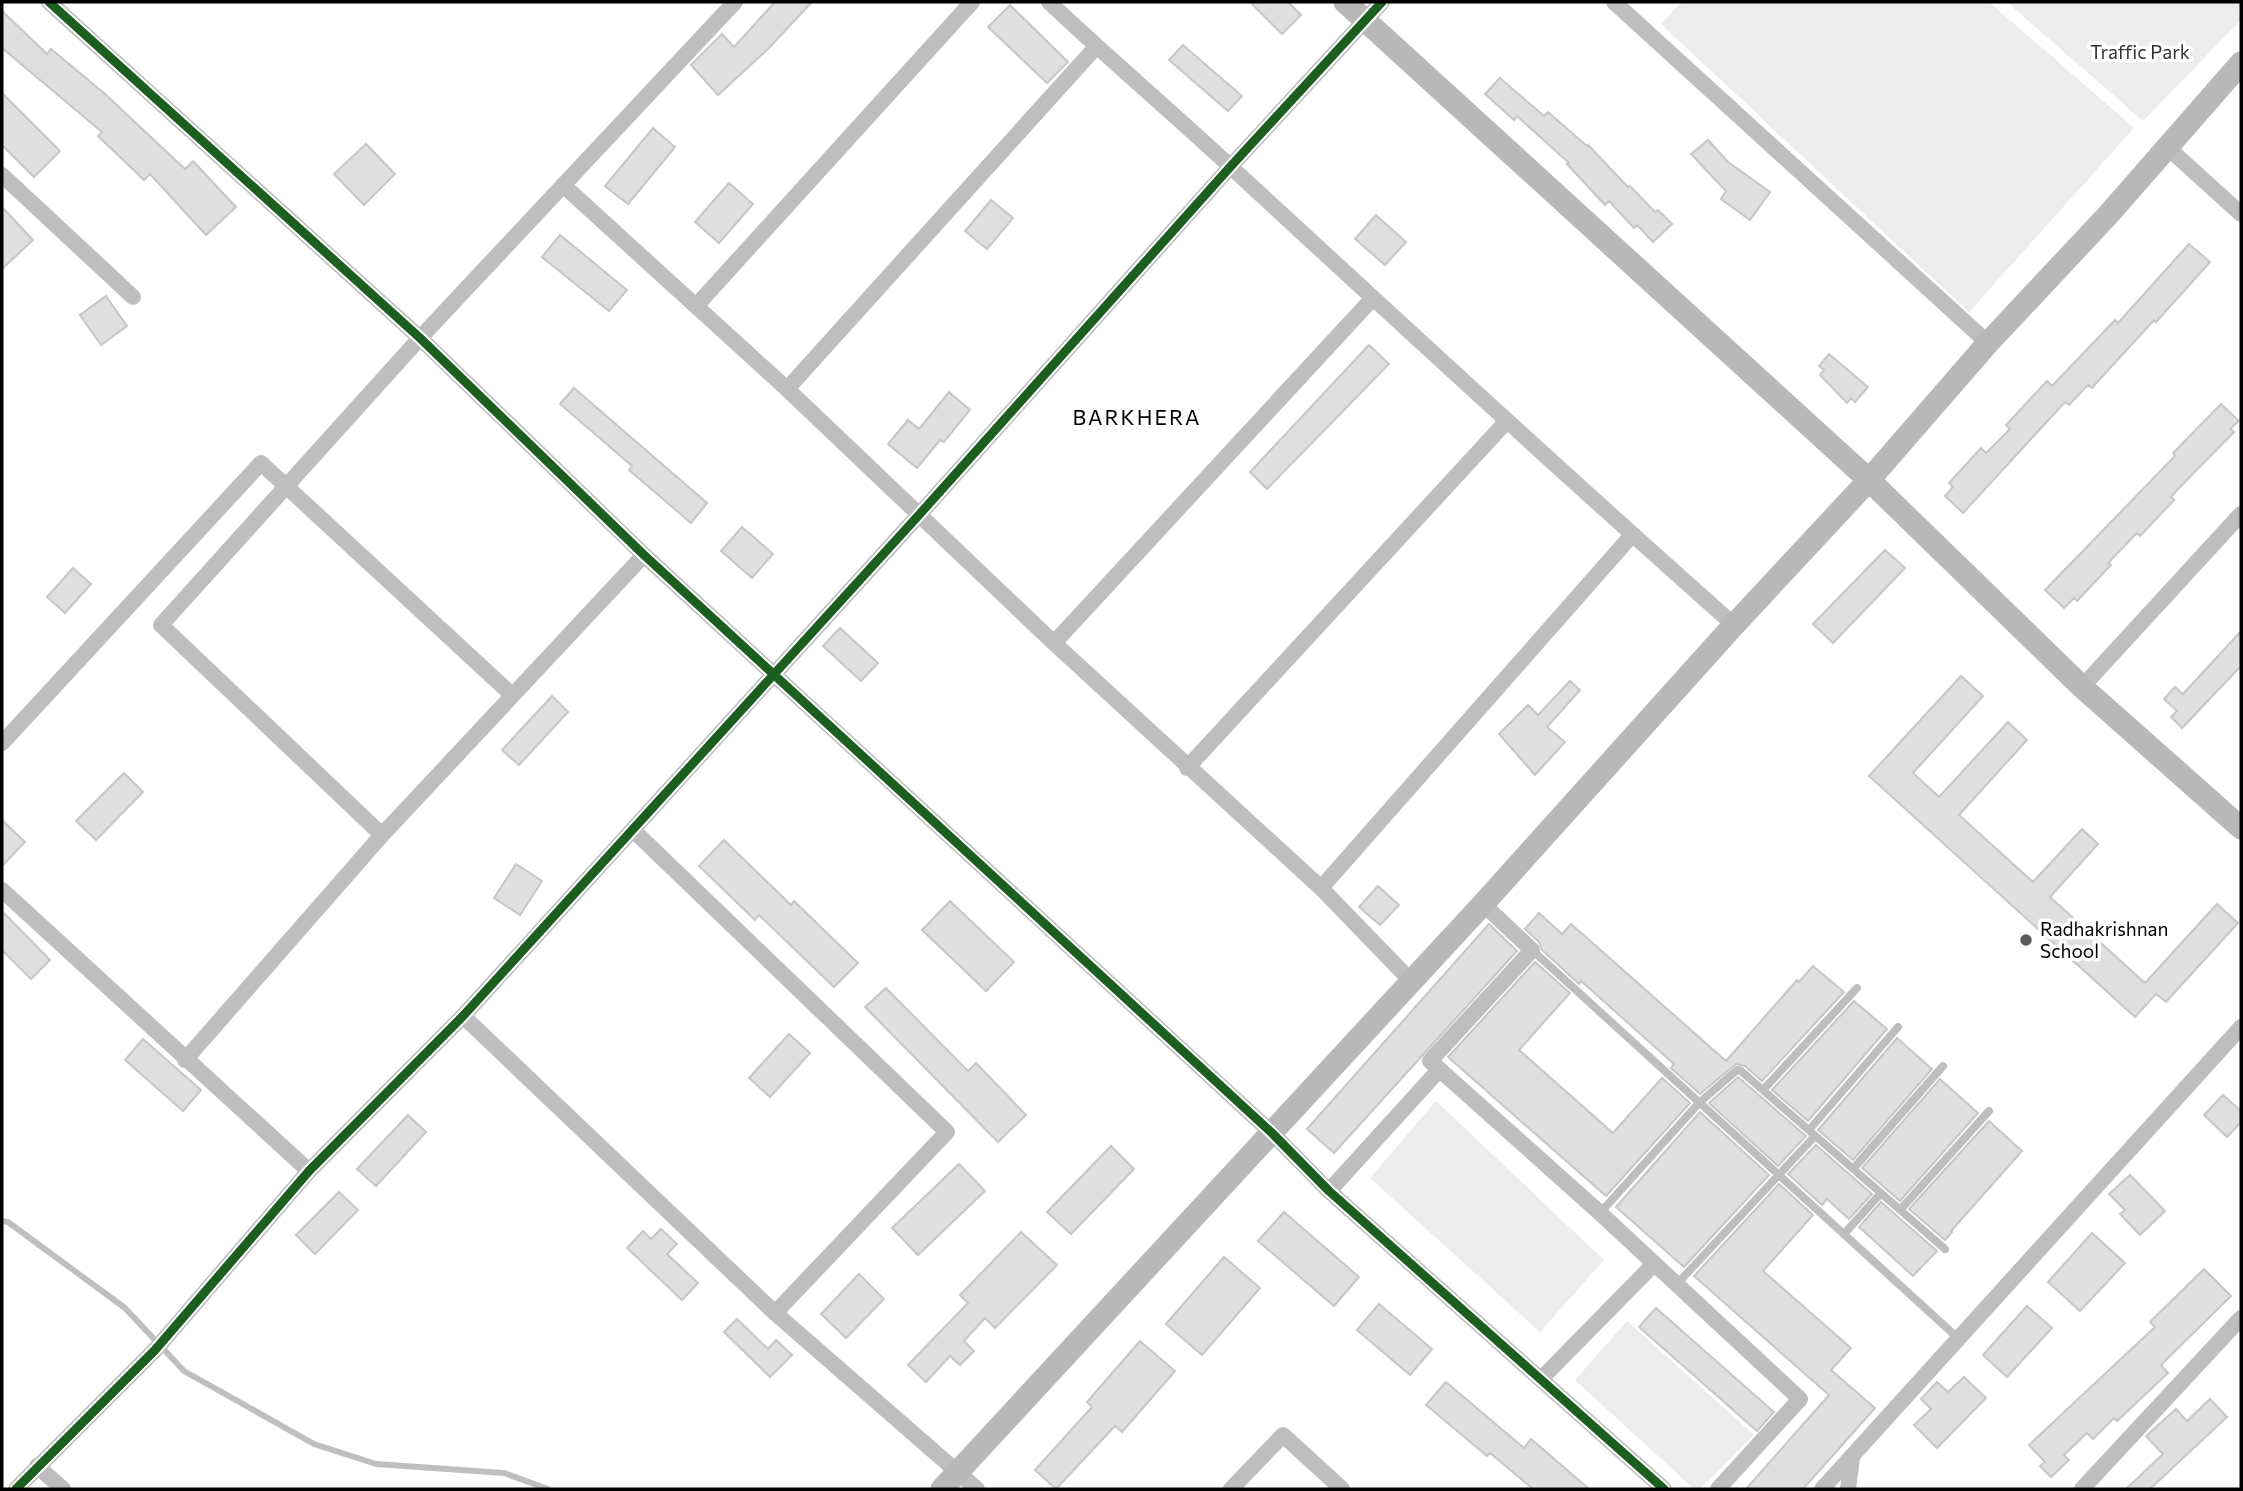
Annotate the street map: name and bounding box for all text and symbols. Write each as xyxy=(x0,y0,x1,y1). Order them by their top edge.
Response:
park label: Traffic Park xyxy=(2090,40,2190,63)
district label: BARKHERA xyxy=(1073,404,1201,429)
place label: Radhakrishnan School xyxy=(2040,917,2168,962)
marker: Radhakrishnan School xyxy=(2018,932,2034,948)

